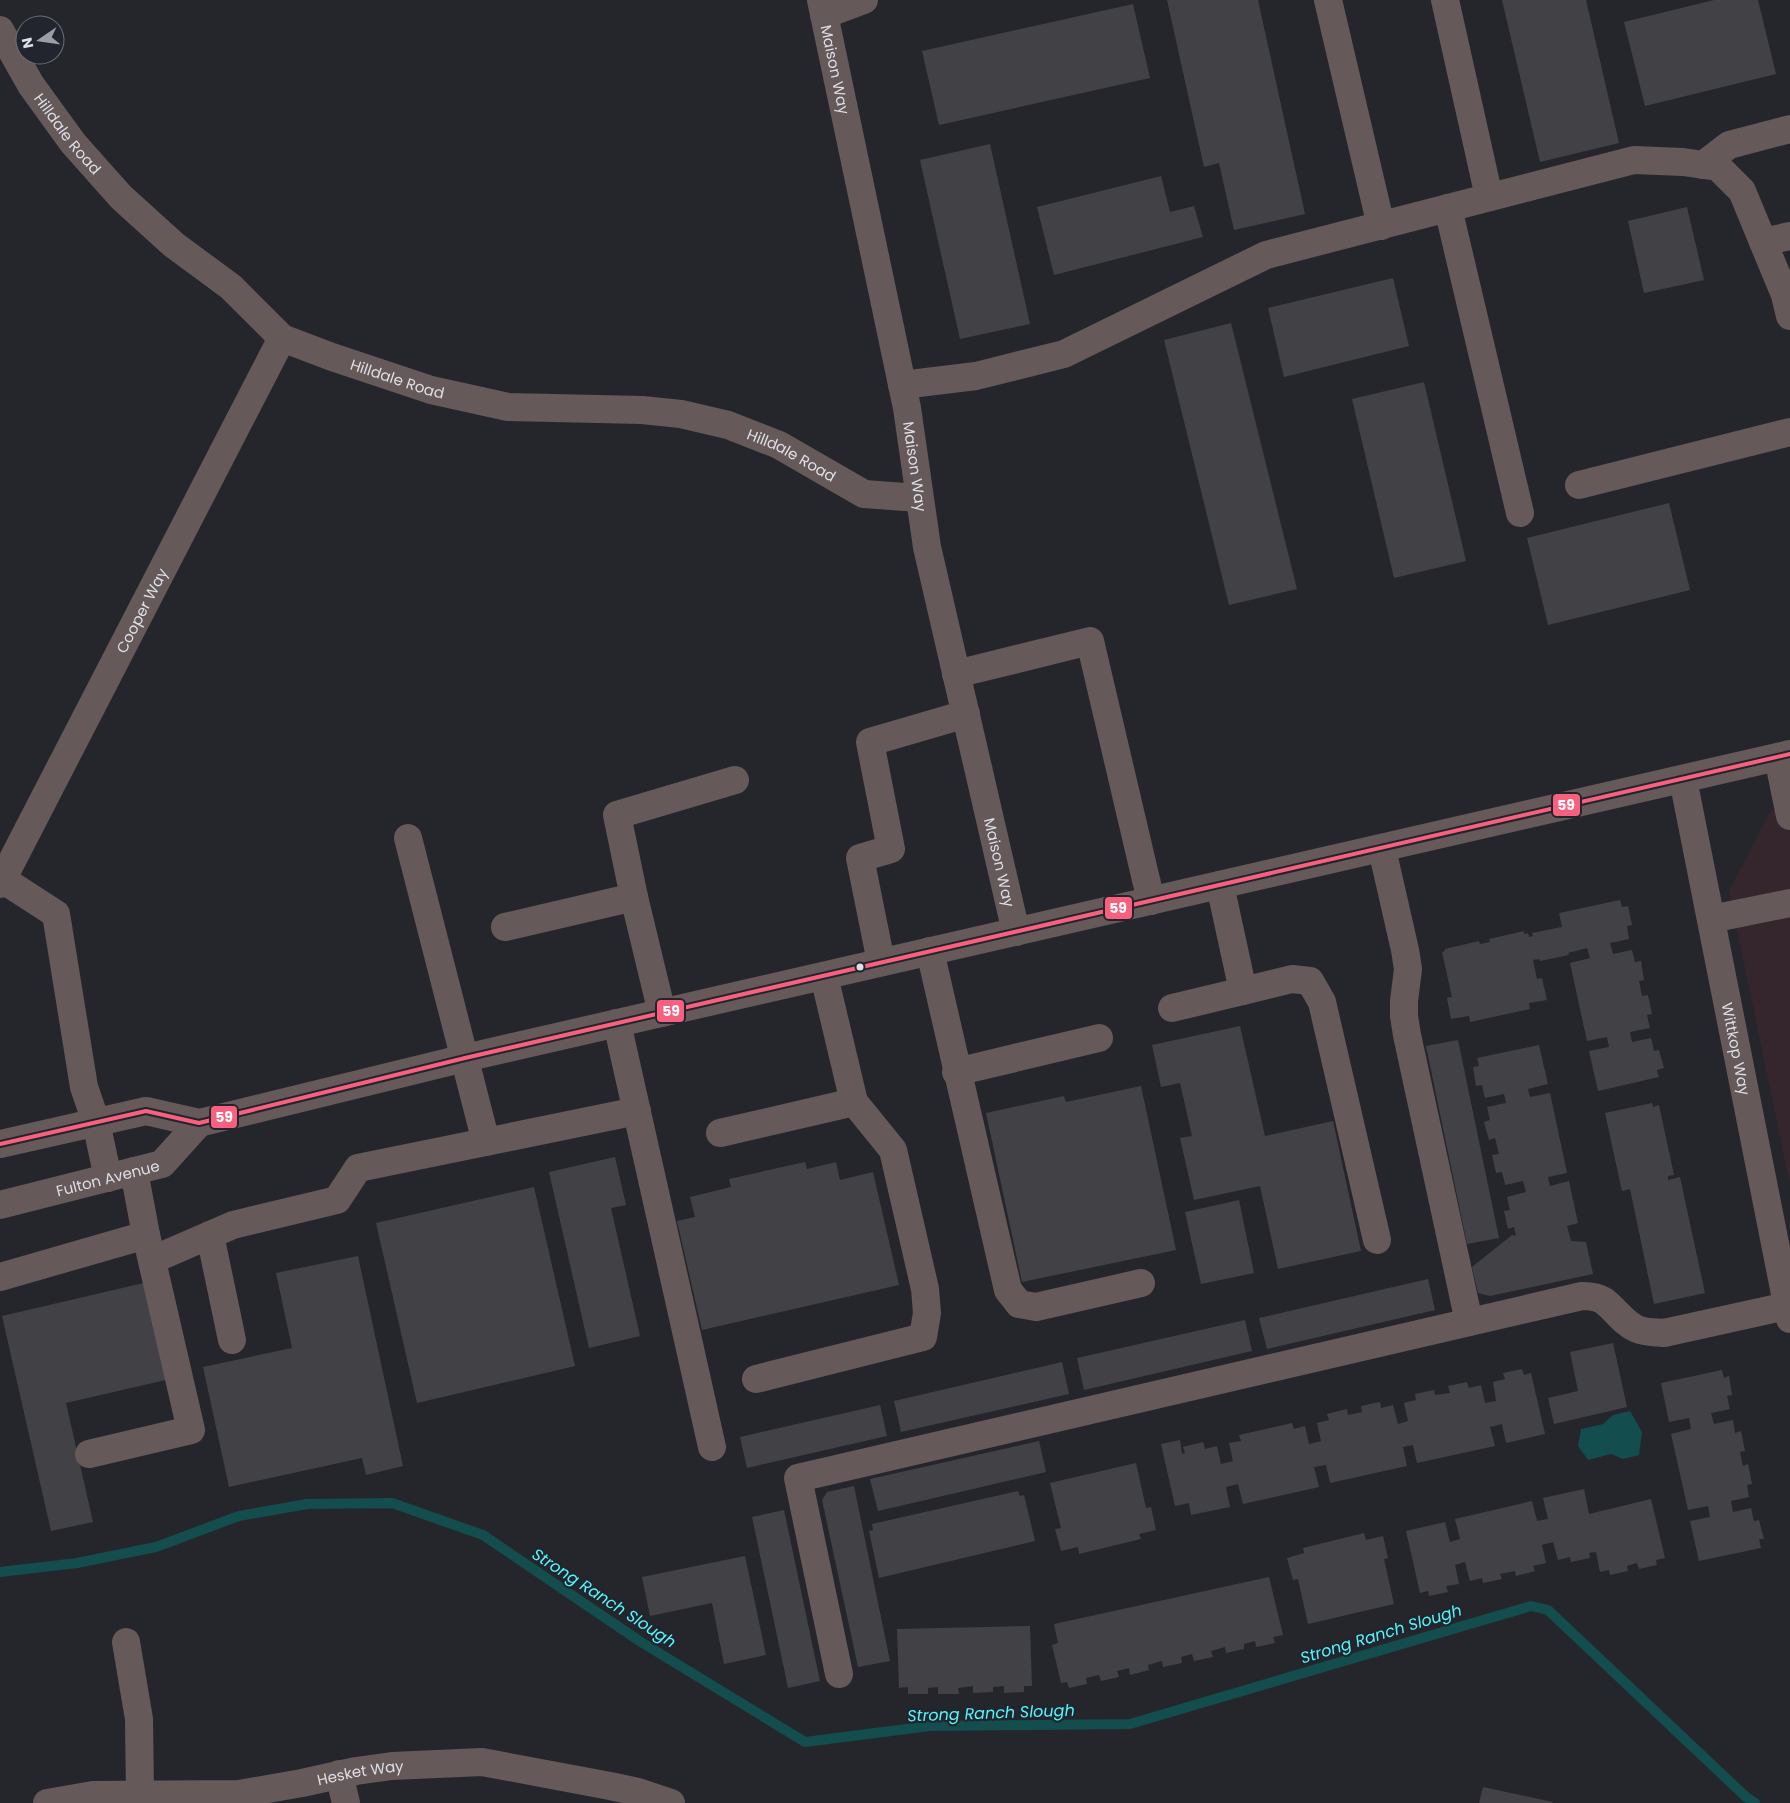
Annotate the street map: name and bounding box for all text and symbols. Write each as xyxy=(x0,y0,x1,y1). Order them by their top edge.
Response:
north arrow xyxy=(15,15,65,65)
street label: Maison Way xyxy=(816,23,855,117)
text: N xyxy=(16,36,38,50)
street label: Hilldale Road xyxy=(30,89,106,179)
street label: Hilldale Road xyxy=(348,353,447,403)
street label: Maison Way xyxy=(899,420,932,514)
street label: Hilldale Road xyxy=(744,423,840,486)
street label: Cooper Way xyxy=(111,564,172,657)
line badge: 59 xyxy=(1552,793,1581,817)
text: 59 xyxy=(1557,795,1575,815)
street label: Maison Way xyxy=(979,816,1020,910)
line badge: 59 xyxy=(1104,896,1133,920)
text: 59 xyxy=(1109,898,1127,918)
unlabelled marker xyxy=(855,962,865,972)
line badge: 59 xyxy=(656,999,685,1023)
text: 59 xyxy=(662,1001,680,1021)
street label: Wittkop Way xyxy=(1717,1001,1756,1097)
line badge: 59 xyxy=(210,1105,238,1129)
text: 59 xyxy=(215,1107,233,1127)
street label: Fulton Avenue xyxy=(54,1155,162,1201)
water label: Strong Ranch Slough xyxy=(528,1543,680,1653)
water label: Strong Ranch Slough xyxy=(1298,1599,1464,1669)
water label: Strong Ranch Slough xyxy=(907,1699,1075,1727)
street label: Hesket Way xyxy=(315,1755,404,1790)

